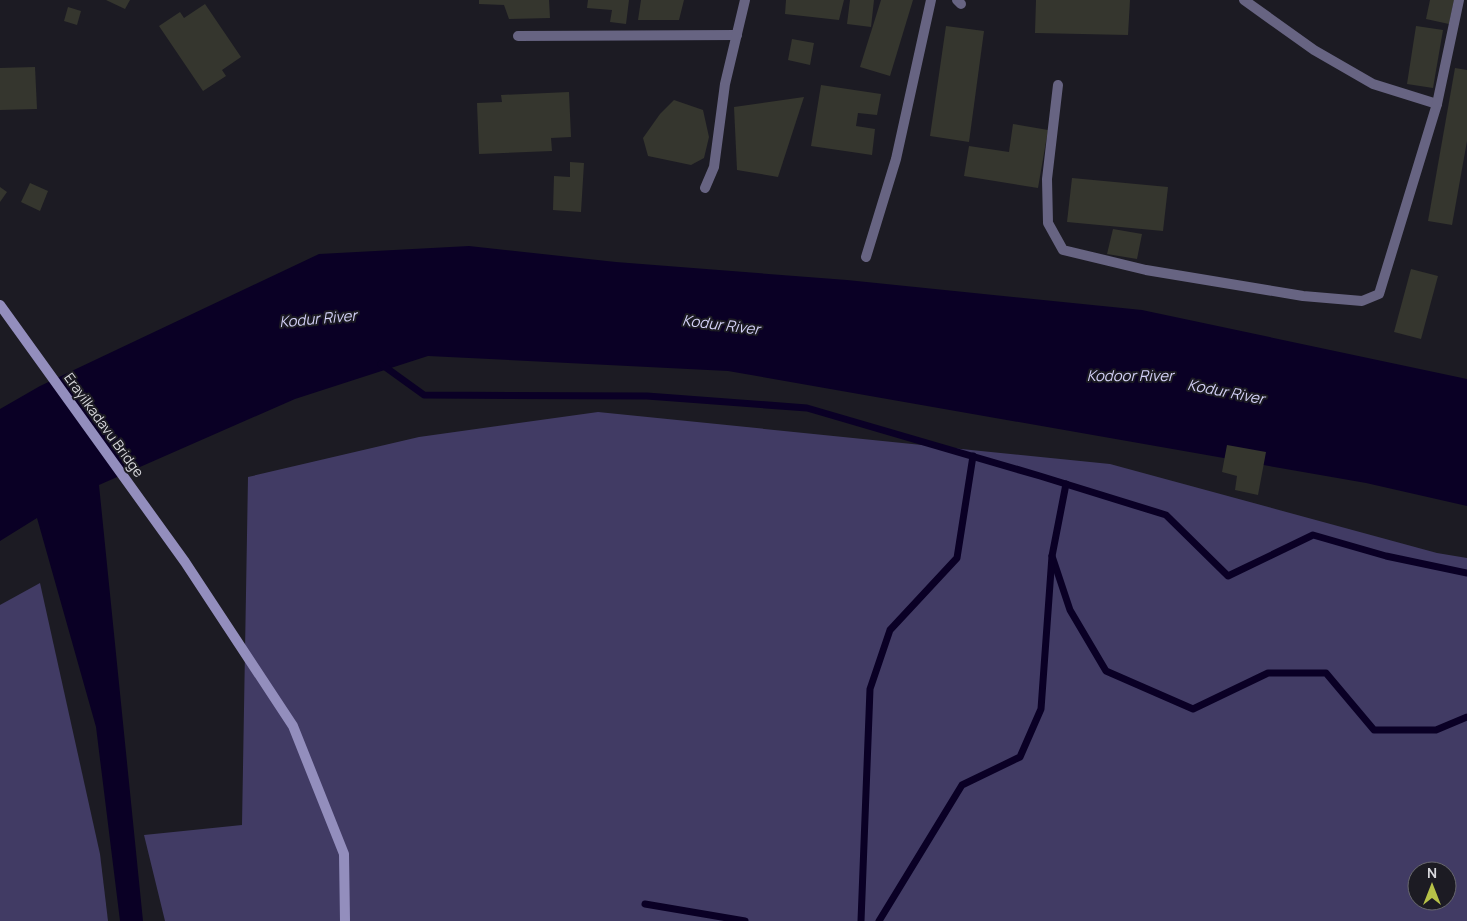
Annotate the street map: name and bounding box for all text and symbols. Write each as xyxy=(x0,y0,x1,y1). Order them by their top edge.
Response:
water label: Kodur River xyxy=(278,304,360,332)
water label: Kodur River xyxy=(681,309,764,340)
water label: Kodoor River xyxy=(1087,365,1176,386)
street label: Erayilkadavu Bridge xyxy=(60,369,149,481)
water label: Kodur River xyxy=(1186,374,1269,410)
north arrow xyxy=(1407,861,1457,911)
text: N xyxy=(1427,863,1437,882)

